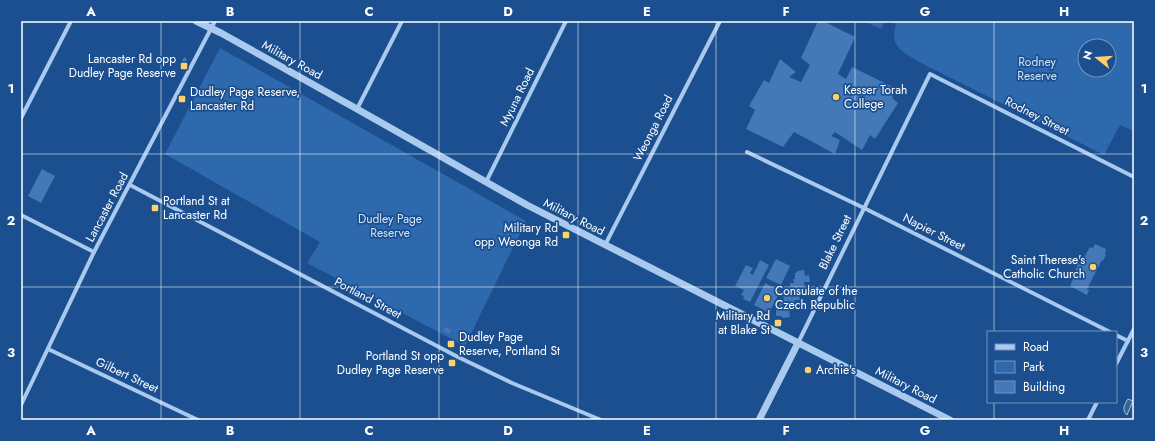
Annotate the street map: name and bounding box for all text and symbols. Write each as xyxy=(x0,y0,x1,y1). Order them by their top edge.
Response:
text: A xyxy=(85,2,96,21)
text: B xyxy=(226,2,235,21)
text: C xyxy=(364,2,374,21)
text: D xyxy=(503,2,513,21)
text: E xyxy=(643,2,651,21)
text: F xyxy=(782,2,790,21)
text: G xyxy=(920,2,931,21)
text: H xyxy=(1059,2,1069,21)
street label: Military Road xyxy=(259,36,325,84)
north arrow xyxy=(1077,38,1117,78)
text: N xyxy=(1079,49,1096,62)
place label: Lancaster Rd opp Dudley Page Reserve xyxy=(69,50,176,82)
park label: Rodney Reserve xyxy=(1017,53,1057,85)
marker: Lancaster Rd opp Dudley Page Reserve xyxy=(179,61,189,71)
street label: Myuna Road xyxy=(495,65,539,129)
text: 1 xyxy=(8,79,14,98)
text: 1 xyxy=(1141,79,1147,98)
place label: Kesser Torah College xyxy=(844,81,907,113)
place label: Dudley Page Reserve, Lancaster Rd xyxy=(190,83,300,115)
street label: Weonga Road xyxy=(629,92,677,164)
marker: Kesser Torah College xyxy=(831,92,841,102)
street label: Rodney Street xyxy=(1002,92,1072,140)
marker: Dudley Page Reserve, Lancaster Rd xyxy=(177,94,187,104)
street label: Lancaster Road xyxy=(81,169,133,245)
place label: Portland St at Lancaster Rd xyxy=(163,192,230,224)
street label: Military Road xyxy=(540,194,608,240)
marker: Portland St at Lancaster Rd xyxy=(150,203,160,213)
street label: Napier Street xyxy=(900,209,968,255)
park label: Dudley Page Reserve xyxy=(358,210,422,242)
text: 2 xyxy=(7,211,15,230)
text: 2 xyxy=(1140,211,1148,230)
street label: Blake Street xyxy=(814,212,856,272)
place label: Military Rd opp Weonga Rd xyxy=(474,219,558,251)
marker: Military Rd opp Weonga Rd xyxy=(561,230,571,240)
place label: Saint Therese's Catholic Church xyxy=(1003,251,1085,283)
marker: Saint Therese's Catholic Church xyxy=(1088,262,1098,272)
street label: Portland Street xyxy=(331,273,405,323)
place label: Consulate of the Czech Republic xyxy=(775,282,857,314)
marker: Consulate of the Czech Republic xyxy=(762,293,772,303)
place label: Military Rd at Blake St xyxy=(716,307,770,339)
marker: Military Rd at Blake St xyxy=(773,318,783,328)
place label: Dudley Page Reserve, Portland St xyxy=(459,328,560,360)
legend xyxy=(987,331,1117,403)
text: Road xyxy=(1023,338,1049,356)
marker: Dudley Page Reserve, Portland St xyxy=(446,339,456,349)
text: 3 xyxy=(7,343,15,362)
text: 3 xyxy=(1140,343,1148,362)
place label: Portland St opp Dudley Page Reserve xyxy=(337,347,444,379)
street label: Gilbert Street xyxy=(93,353,161,397)
marker: Portland St opp Dudley Page Reserve xyxy=(447,358,457,368)
text: Park xyxy=(1023,358,1045,376)
place label: Archie's xyxy=(816,361,856,379)
street label: Military Road xyxy=(872,362,940,408)
marker: Archie's xyxy=(803,365,813,375)
text: Building xyxy=(1023,378,1065,396)
text: A xyxy=(85,421,96,440)
text: B xyxy=(226,421,235,440)
text: C xyxy=(364,421,374,440)
text: D xyxy=(503,421,513,440)
text: E xyxy=(643,421,651,440)
text: F xyxy=(782,421,790,440)
text: G xyxy=(920,421,931,440)
text: H xyxy=(1059,421,1069,440)

